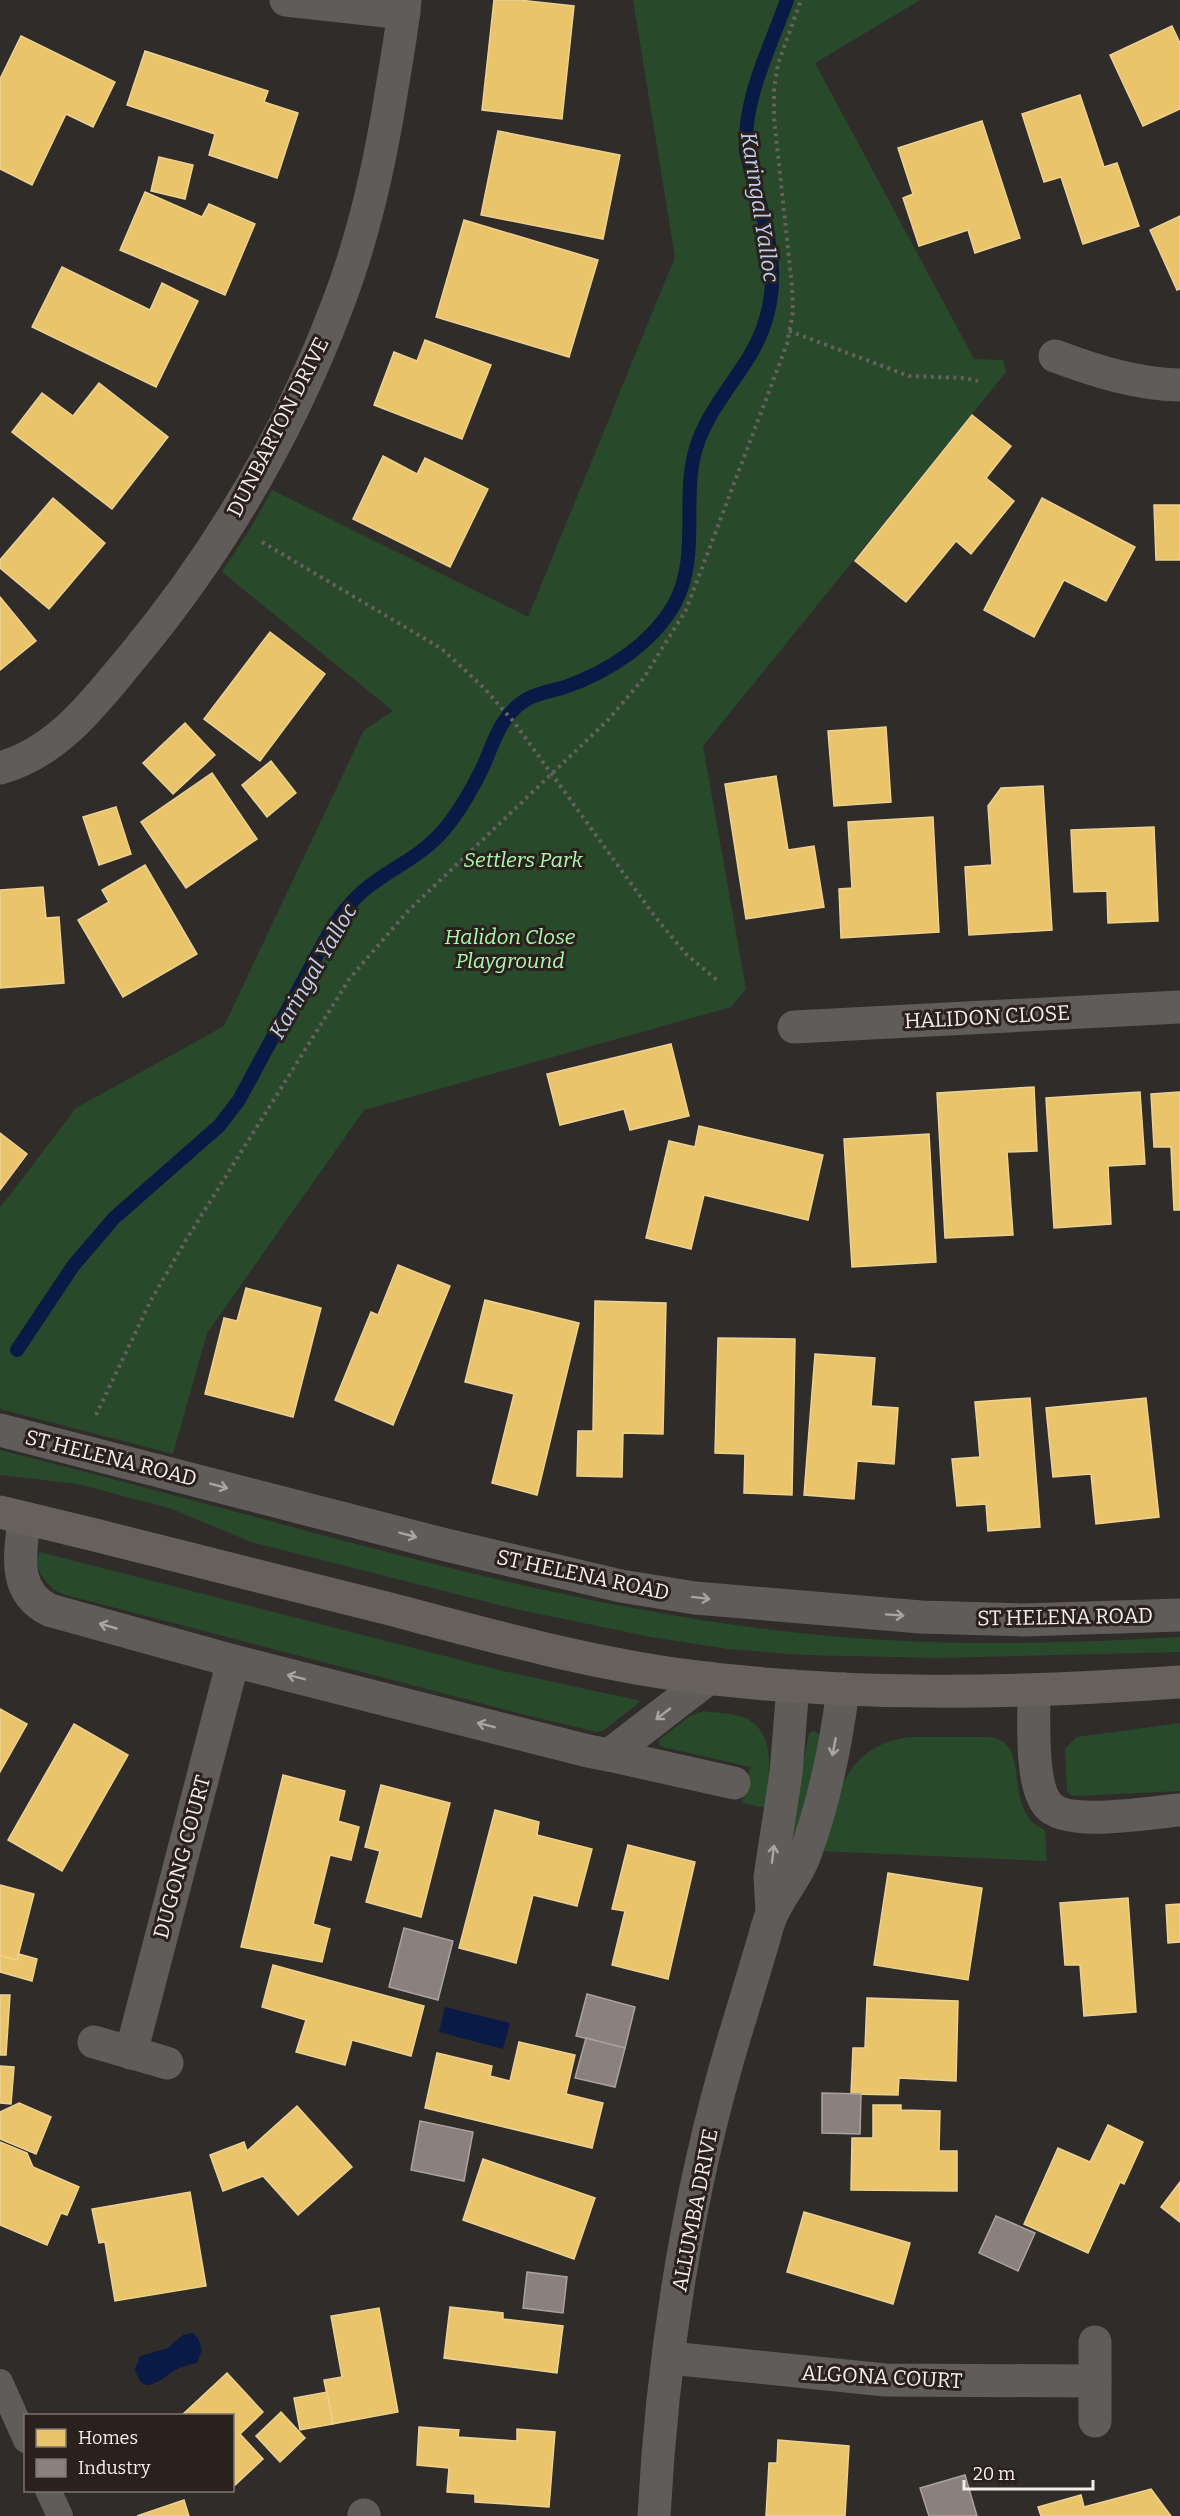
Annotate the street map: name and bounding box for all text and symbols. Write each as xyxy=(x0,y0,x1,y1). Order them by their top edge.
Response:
water label: Karingal Yalloc xyxy=(735,130,785,284)
street label: DUNBARTON DRIVE xyxy=(221,333,335,521)
park label: Settlers Park xyxy=(463,847,583,873)
water label: Karingal Yalloc xyxy=(263,898,363,1043)
park label: Halidon Close Playground xyxy=(445,924,576,974)
street label: HALIDON CLOSE xyxy=(903,1000,1071,1034)
street label: ST HELENA ROAD xyxy=(23,1424,199,1492)
one-way arrow xyxy=(210,1480,229,1492)
one-way arrow xyxy=(398,1530,417,1542)
street label: ST HELENA ROAD xyxy=(494,1544,672,1606)
one-way arrow xyxy=(691,1593,711,1604)
street label: ST HELENA ROAD xyxy=(977,1602,1153,1632)
one-way arrow xyxy=(885,1610,905,1621)
one-way arrow xyxy=(99,1620,118,1632)
one-way arrow xyxy=(287,1671,306,1683)
one-way arrow xyxy=(655,1707,671,1720)
one-way arrow xyxy=(476,1719,495,1730)
one-way arrow xyxy=(828,1737,839,1756)
street label: DUGONG COURT xyxy=(148,1772,216,1942)
one-way arrow xyxy=(768,1844,779,1864)
street label: ALLUMBA DRIVE xyxy=(666,2126,724,2294)
street label: ALGONA COURT xyxy=(801,2360,963,2394)
legend xyxy=(24,2414,234,2492)
text: Homes xyxy=(78,2427,138,2449)
scale bar xyxy=(964,2453,1093,2491)
text: Industry xyxy=(78,2457,151,2479)
text: 20 m xyxy=(973,2463,1015,2485)

